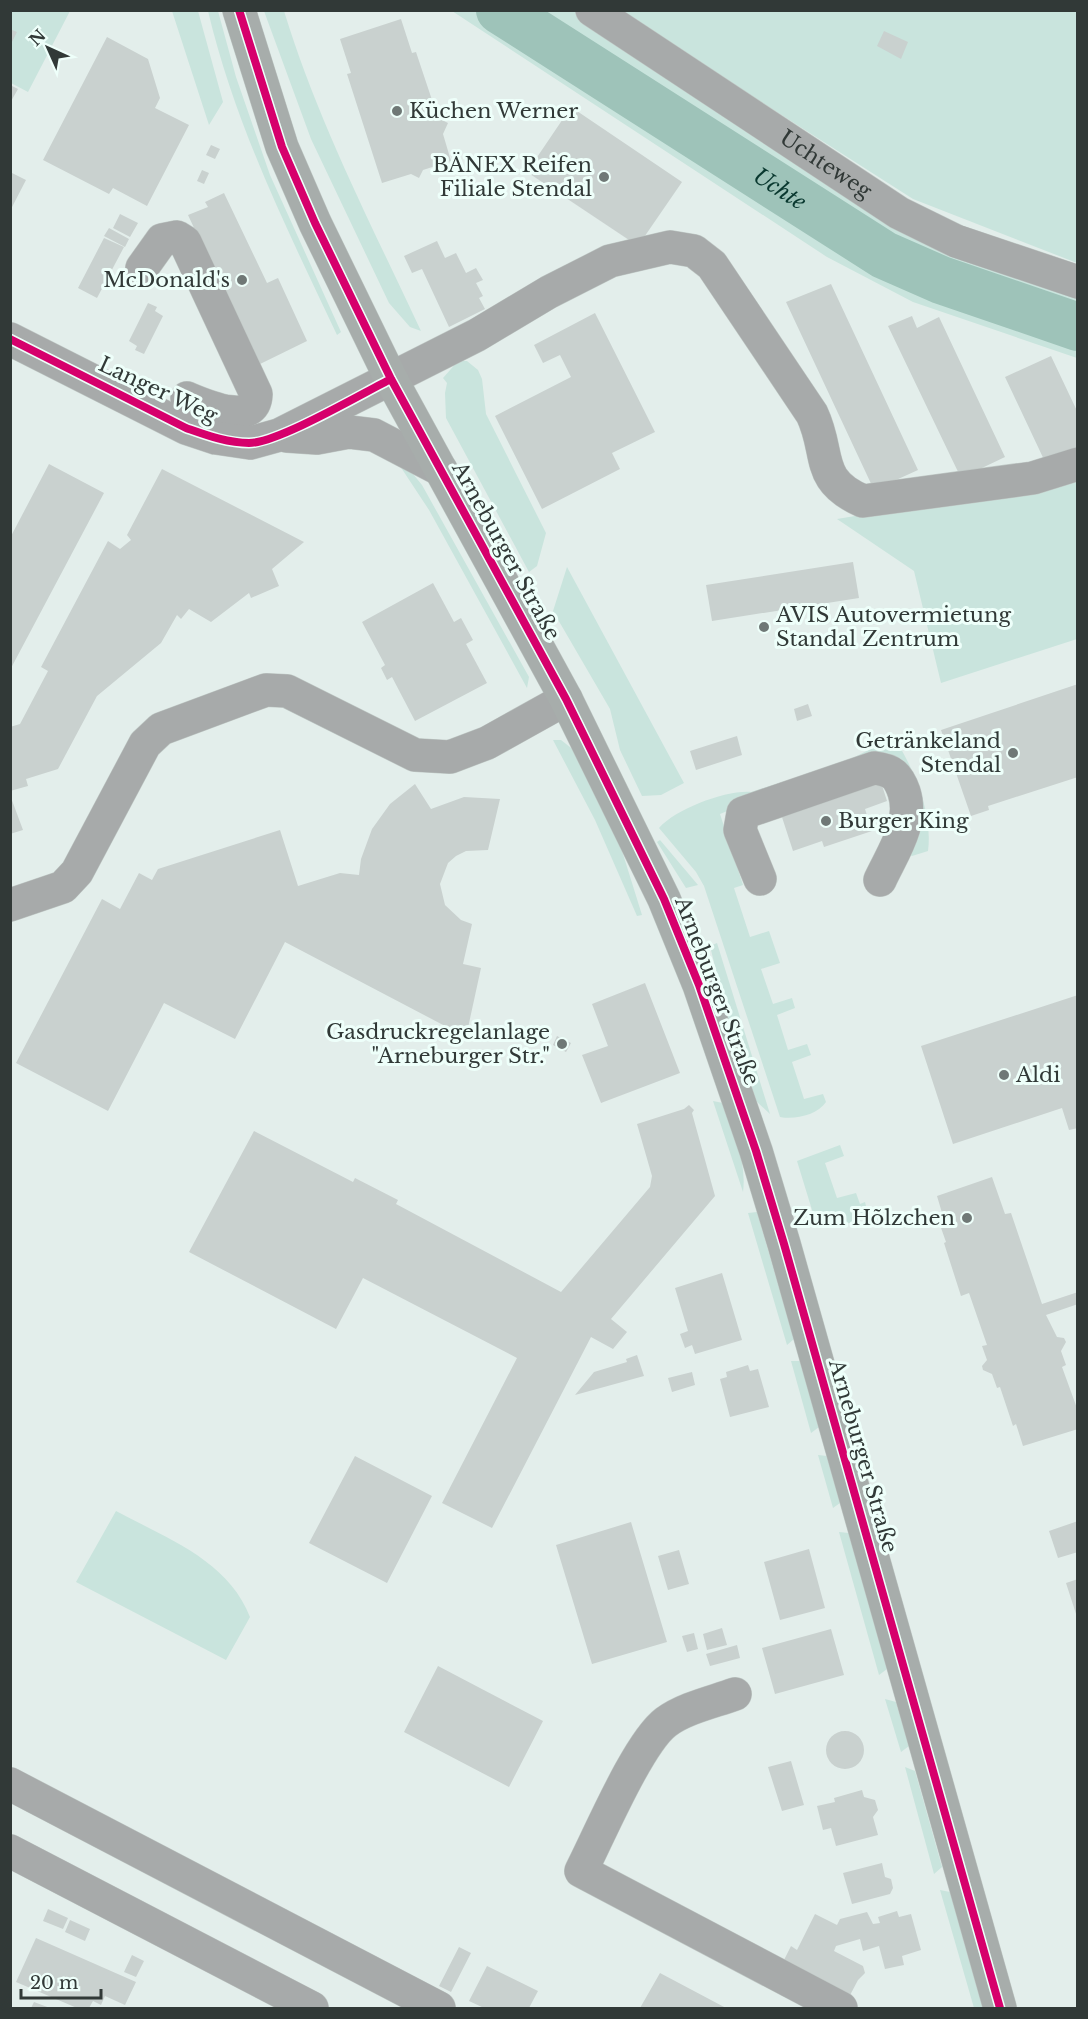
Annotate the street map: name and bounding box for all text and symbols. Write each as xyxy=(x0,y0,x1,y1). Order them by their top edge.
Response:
north arrow xyxy=(18,18,78,78)
text: N xyxy=(25,25,50,50)
place label: Küchen Werner xyxy=(409,98,578,124)
marker: Küchen Werner xyxy=(390,104,404,118)
street label: Uchteweg xyxy=(774,125,876,205)
place label: BÄNEX Reifen Filiale Stendal xyxy=(432,152,592,202)
water label: Uchte xyxy=(748,161,810,215)
marker: BÄNEX Reifen Filiale Stendal xyxy=(597,170,611,184)
place label: McDonald's xyxy=(103,267,230,293)
marker: McDonald's xyxy=(235,273,249,287)
street label: Langer Weg xyxy=(94,351,222,429)
street label: Arneburger Straße xyxy=(446,456,566,645)
place label: AVIS Autovermietung Standal Zentrum xyxy=(775,602,1011,652)
marker: AVIS Autovermietung Standal Zentrum xyxy=(757,620,771,634)
place label: Getränkeland Stendal xyxy=(855,728,1001,778)
marker: Getränkeland Stendal xyxy=(1006,746,1020,760)
place label: Burger King xyxy=(838,808,969,834)
marker: Burger King xyxy=(819,814,833,828)
street label: Arneburger Straße xyxy=(669,892,765,1089)
place label: Gasdruckregelanlage "Arneburger Str." xyxy=(326,1019,550,1069)
marker: Gasdruckregelanlage "Arneburger Str." xyxy=(555,1037,569,1051)
place label: Aldi xyxy=(1015,1062,1060,1088)
marker: Aldi xyxy=(997,1068,1011,1082)
place label: Zum Hõlzchen xyxy=(793,1205,955,1231)
marker: Zum Hõlzchen xyxy=(960,1211,974,1225)
street label: Arneburger Straße xyxy=(823,1355,903,1556)
scale bar xyxy=(21,1962,100,2000)
text: 20 m xyxy=(30,1972,78,1994)

